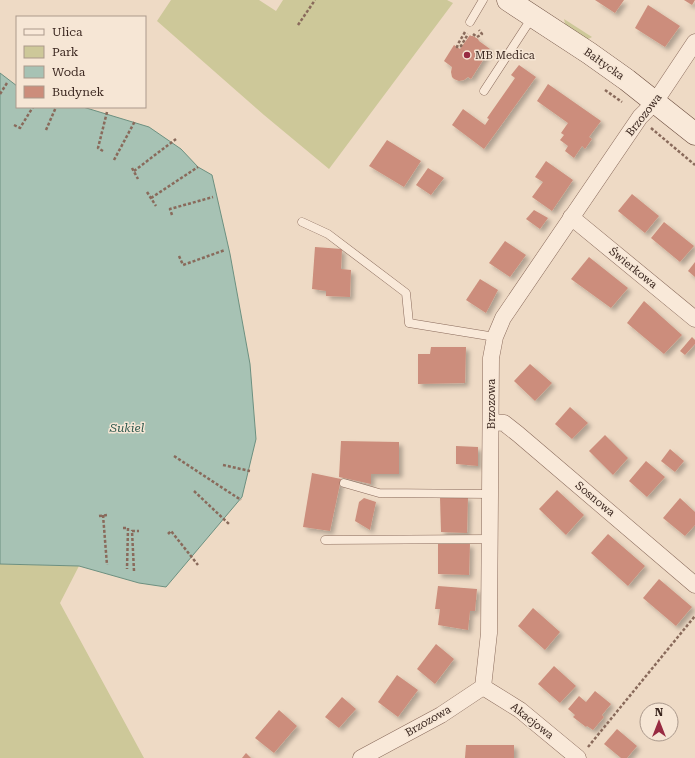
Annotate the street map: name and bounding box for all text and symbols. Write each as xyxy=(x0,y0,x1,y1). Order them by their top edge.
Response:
legend xyxy=(16,16,146,108)
text: Ulica xyxy=(52,25,83,39)
text: Park xyxy=(52,45,79,59)
street label: Bałtycka xyxy=(581,45,627,83)
place label: MB Medica xyxy=(475,49,535,62)
marker: MB Medica xyxy=(462,50,472,60)
text: Woda xyxy=(52,65,86,79)
text: Budynek xyxy=(52,85,104,99)
street label: Brzozowa xyxy=(623,91,665,139)
street label: Świerkowa xyxy=(606,244,660,291)
street label: Brzozowa xyxy=(485,379,498,429)
water label: Sukiel xyxy=(109,421,145,435)
street label: Sosnowa xyxy=(573,479,617,519)
street label: Akacjowa xyxy=(508,700,556,742)
north arrow xyxy=(639,702,679,742)
street label: Brzozowa xyxy=(403,703,453,739)
text: N xyxy=(655,706,664,719)

